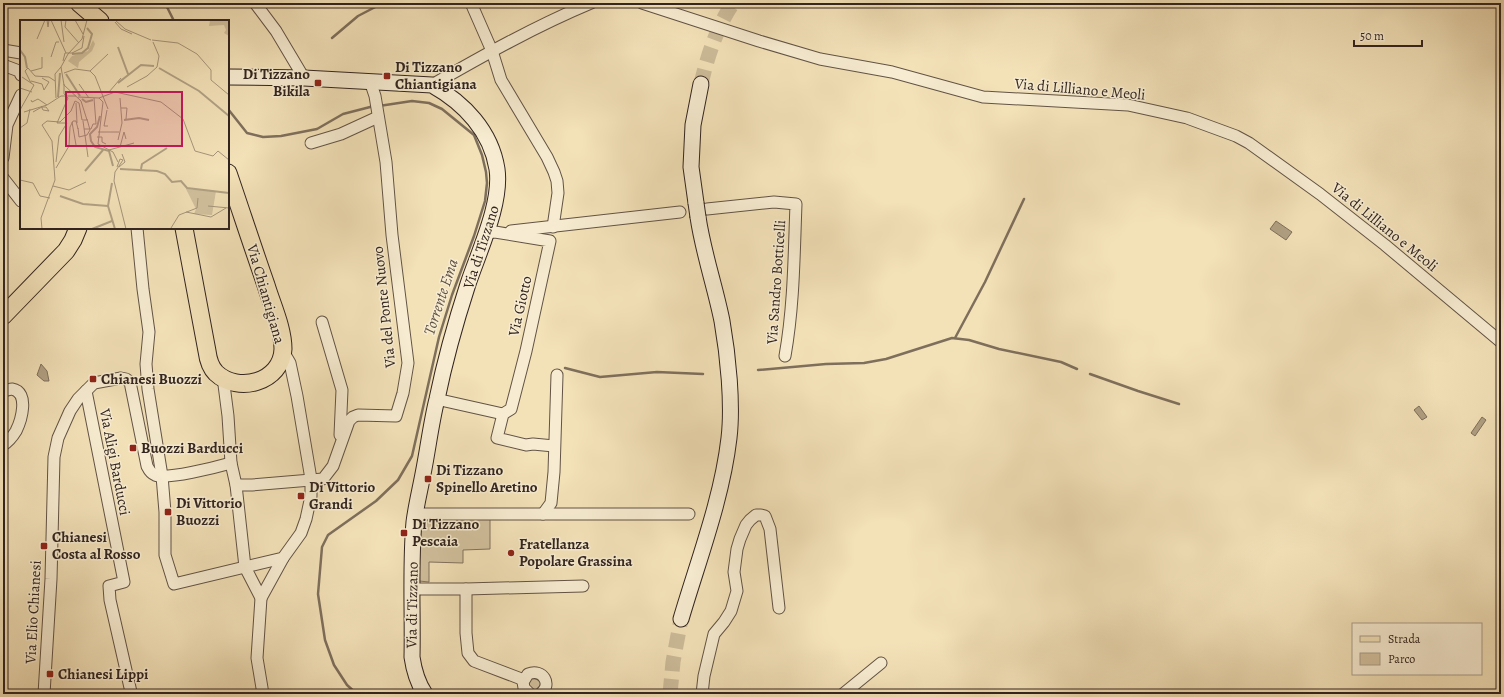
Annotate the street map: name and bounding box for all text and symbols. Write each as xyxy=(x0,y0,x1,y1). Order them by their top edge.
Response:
inset map xyxy=(20,20,229,229)
scale bar xyxy=(1354,22,1422,48)
text: 50 m xyxy=(1360,28,1384,44)
place label: Di Tizzano Chiantigiana xyxy=(395,57,478,94)
place label: Di Tizzano Bikila xyxy=(243,64,311,101)
marker: Di Tizzano Chiantigiana xyxy=(382,71,392,81)
street label: Via di Lilliano e Meoli xyxy=(1013,73,1146,105)
marker: Di Tizzano Bikila xyxy=(313,78,323,88)
street label: Via di Lilliano e Meoli xyxy=(1327,177,1442,276)
street label: Via di Tizzano xyxy=(458,203,504,292)
street label: Via Sandro Botticelli xyxy=(762,219,790,346)
street label: Via Chiantigiana xyxy=(242,241,290,346)
street label: Via del Ponte Nuovo xyxy=(368,245,400,370)
water label: Torrente Ema xyxy=(418,255,464,338)
street label: Via Giotto xyxy=(503,274,537,339)
place label: Chianesi Buozzi xyxy=(101,369,203,389)
marker: Chianesi Buozzi xyxy=(88,374,98,384)
street label: Via Aligi Barducci xyxy=(95,406,135,517)
place label: Buozzi Barducci xyxy=(141,438,244,458)
marker: Buozzi Barducci xyxy=(128,443,138,453)
place label: Di Tizzano Spinello Aretino xyxy=(436,460,538,497)
marker: Di Tizzano Spinello Aretino xyxy=(423,474,433,484)
place label: Di Vittorio Grandi xyxy=(309,477,376,514)
marker: Di Vittorio Grandi xyxy=(296,491,306,501)
place label: Di Vittorio Buozzi xyxy=(176,493,243,530)
marker: Di Vittorio Buozzi xyxy=(163,507,173,517)
place label: Di Tizzano Pescaia xyxy=(412,514,479,551)
place label: Chianesi Costa al Rosso xyxy=(52,527,141,564)
marker: Di Tizzano Pescaia xyxy=(399,528,409,538)
place label: Fratellanza Popolare Grassina xyxy=(519,534,633,571)
marker: Chianesi Costa al Rosso xyxy=(39,541,49,551)
marker: Fratellanza Popolare Grassina xyxy=(506,548,516,558)
street label: Via Elio Chianesi xyxy=(20,560,46,665)
street label: Via di Tizzano xyxy=(401,562,423,649)
legend xyxy=(1352,623,1482,675)
text: Strada xyxy=(1388,631,1421,647)
text: Parco xyxy=(1388,651,1415,667)
place label: Chianesi Lippi xyxy=(58,664,149,684)
marker: Chianesi Lippi xyxy=(45,669,55,679)

